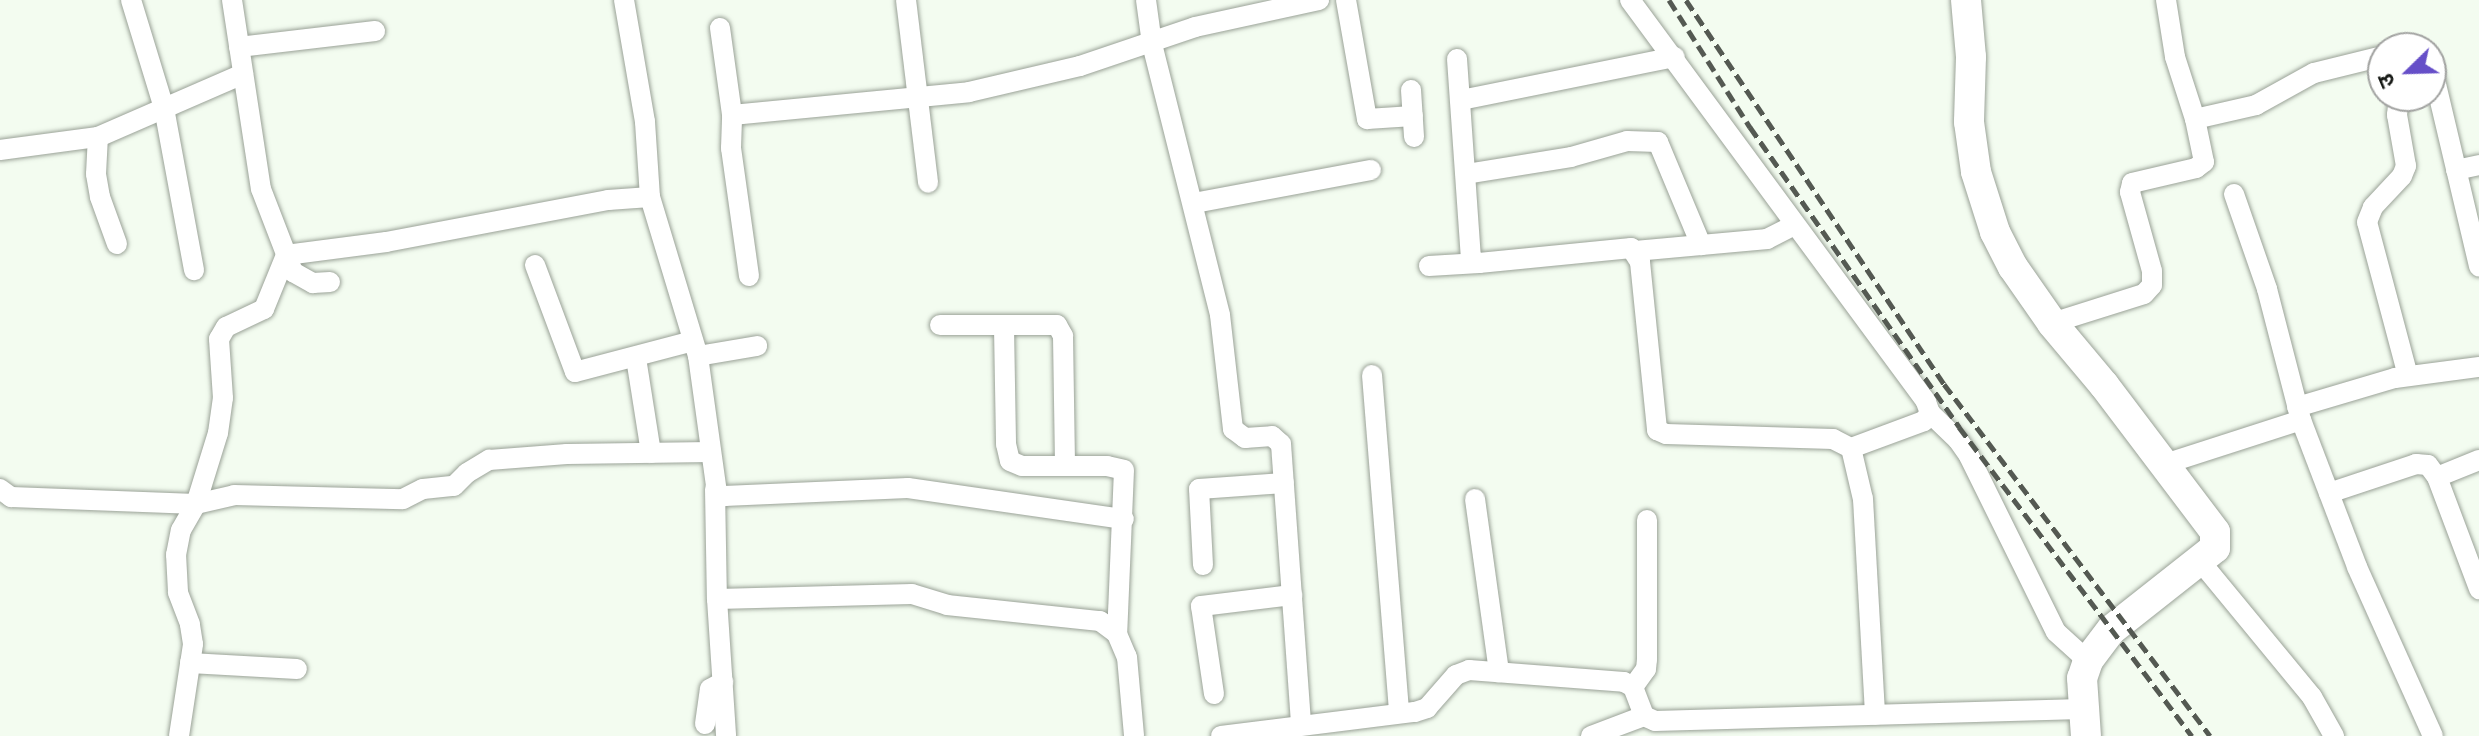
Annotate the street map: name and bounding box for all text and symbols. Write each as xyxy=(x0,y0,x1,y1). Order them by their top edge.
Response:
north arrow xyxy=(2367,32,2447,112)
text: उ xyxy=(2371,70,2401,92)

